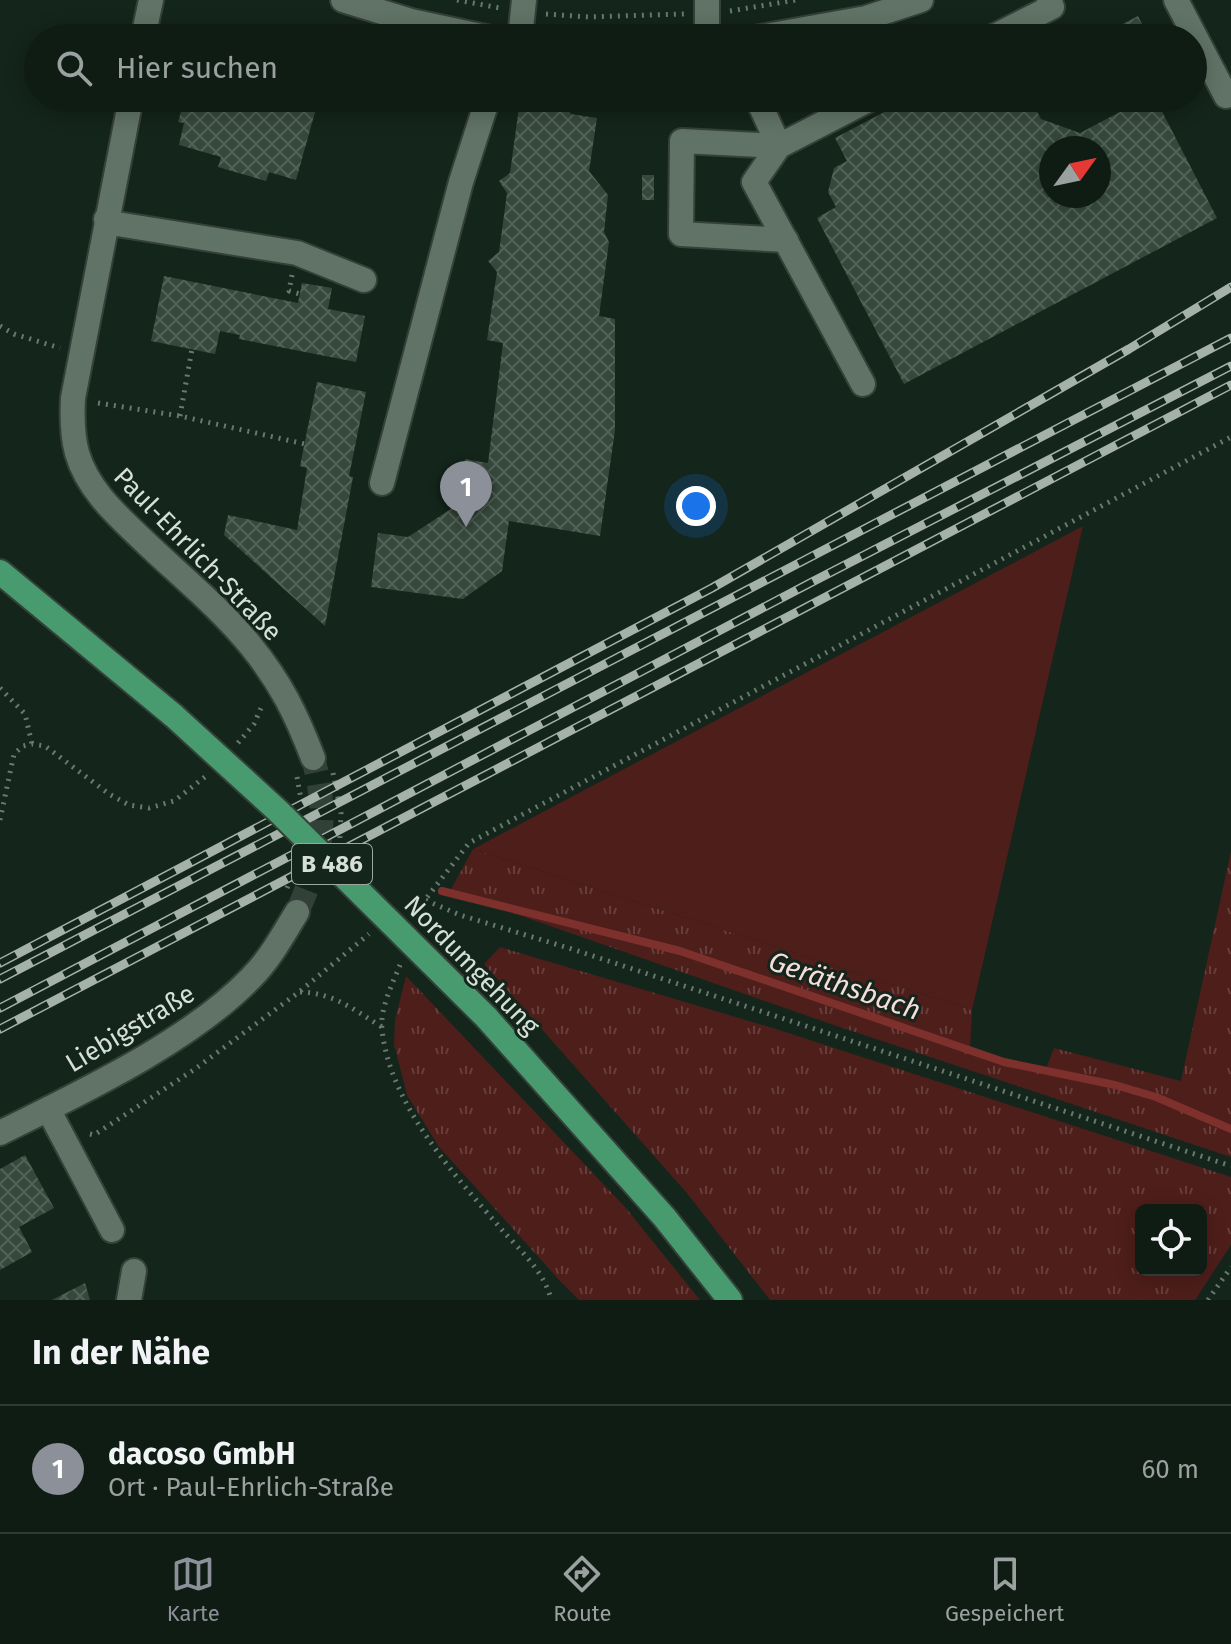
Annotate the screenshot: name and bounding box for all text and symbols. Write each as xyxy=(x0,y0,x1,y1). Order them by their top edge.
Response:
search box xyxy=(24,24,1207,112)
icon: search xyxy=(52,46,96,90)
text: Hier suchen xyxy=(116,50,278,86)
north arrow xyxy=(1039,136,1111,208)
street label: Paul-Ehrlich-Straße xyxy=(107,461,288,647)
pin: 1 xyxy=(440,461,492,527)
your location xyxy=(676,486,716,526)
road number: B 486 xyxy=(292,844,372,884)
street label: Nordumgehung xyxy=(397,889,546,1042)
water label: Geräthsbach xyxy=(765,944,925,1027)
street label: Liebigstraße xyxy=(60,978,200,1079)
map controls xyxy=(1135,1204,1207,1276)
button: locate xyxy=(1135,1204,1207,1276)
text: In der Nähe xyxy=(32,1332,210,1373)
text: dacoso GmbH xyxy=(108,1436,295,1472)
text: 1 xyxy=(52,1454,64,1485)
text: 60 m xyxy=(1141,1454,1199,1485)
text: Ort · Paul-Ehrlich-Straße xyxy=(108,1472,394,1503)
tab: Karte xyxy=(167,1552,220,1627)
tab: Route xyxy=(553,1552,611,1627)
tab: Gespeichert xyxy=(945,1552,1064,1627)

